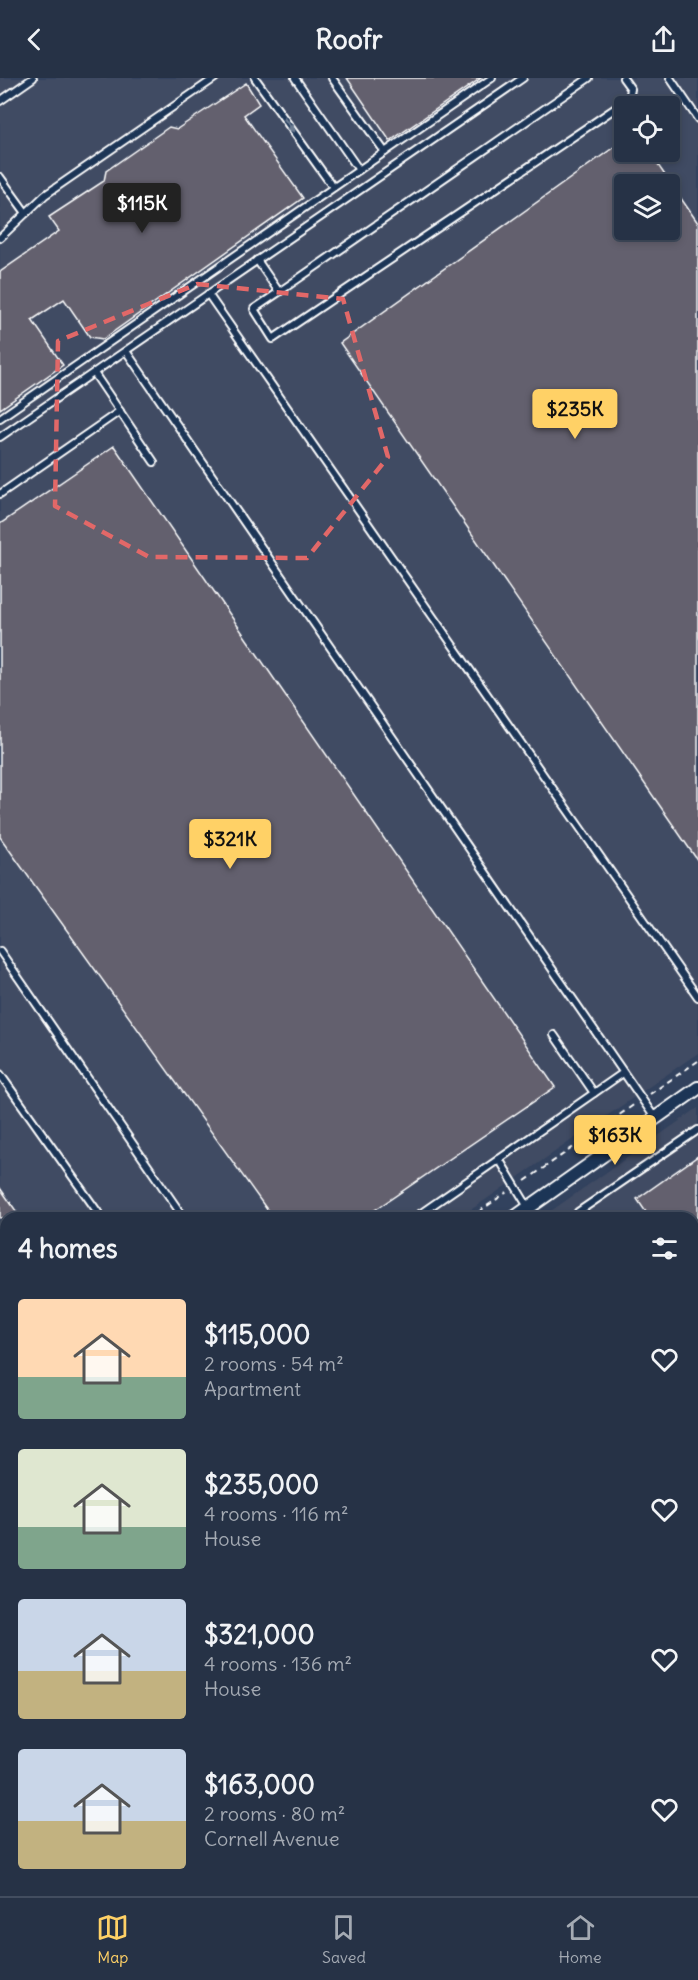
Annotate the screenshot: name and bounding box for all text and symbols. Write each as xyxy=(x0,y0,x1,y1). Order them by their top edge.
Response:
text: Roofr xyxy=(316,22,383,56)
icon: back xyxy=(18,23,51,56)
icon: share xyxy=(647,23,680,56)
map controls xyxy=(614,96,680,240)
button: locate xyxy=(614,96,680,162)
one-way arrow xyxy=(283,117,295,133)
button: layers xyxy=(614,174,680,240)
pin: $115K xyxy=(100,183,184,234)
text: $115K xyxy=(117,190,167,215)
pin: $235K xyxy=(533,389,617,440)
text: $235K xyxy=(546,396,604,421)
pin: $321K xyxy=(188,819,272,870)
text: $321K xyxy=(203,826,257,851)
pin: $163K xyxy=(573,1115,657,1166)
text: $163K xyxy=(588,1122,642,1147)
text: 4 homes xyxy=(18,1232,117,1265)
icon: filters xyxy=(648,1232,681,1265)
text: $115,000 xyxy=(204,1318,310,1351)
icon: home xyxy=(66,1323,138,1395)
icon: heart xyxy=(648,1343,681,1376)
text: 2 rooms · 54 m² xyxy=(204,1351,344,1376)
text: Apartment xyxy=(204,1376,301,1401)
text: $235,000 xyxy=(204,1468,319,1501)
icon: home xyxy=(66,1473,138,1545)
icon: heart xyxy=(648,1493,681,1526)
text: 4 rooms · 116 m² xyxy=(204,1501,349,1526)
text: House xyxy=(204,1526,261,1551)
text: $321,000 xyxy=(204,1618,315,1651)
icon: home xyxy=(66,1623,138,1695)
icon: heart xyxy=(648,1643,681,1676)
text: 4 rooms · 136 m² xyxy=(204,1651,352,1676)
text: House xyxy=(204,1676,261,1701)
text: $163,000 xyxy=(204,1768,315,1801)
icon: home xyxy=(66,1773,138,1845)
icon: heart xyxy=(648,1793,681,1826)
text: 2 rooms · 80 m² xyxy=(204,1801,345,1826)
text: Cornell Avenue xyxy=(204,1826,339,1851)
tab: Map xyxy=(96,1911,129,1967)
tab: Saved xyxy=(322,1911,366,1967)
tab: Home xyxy=(559,1911,602,1967)

